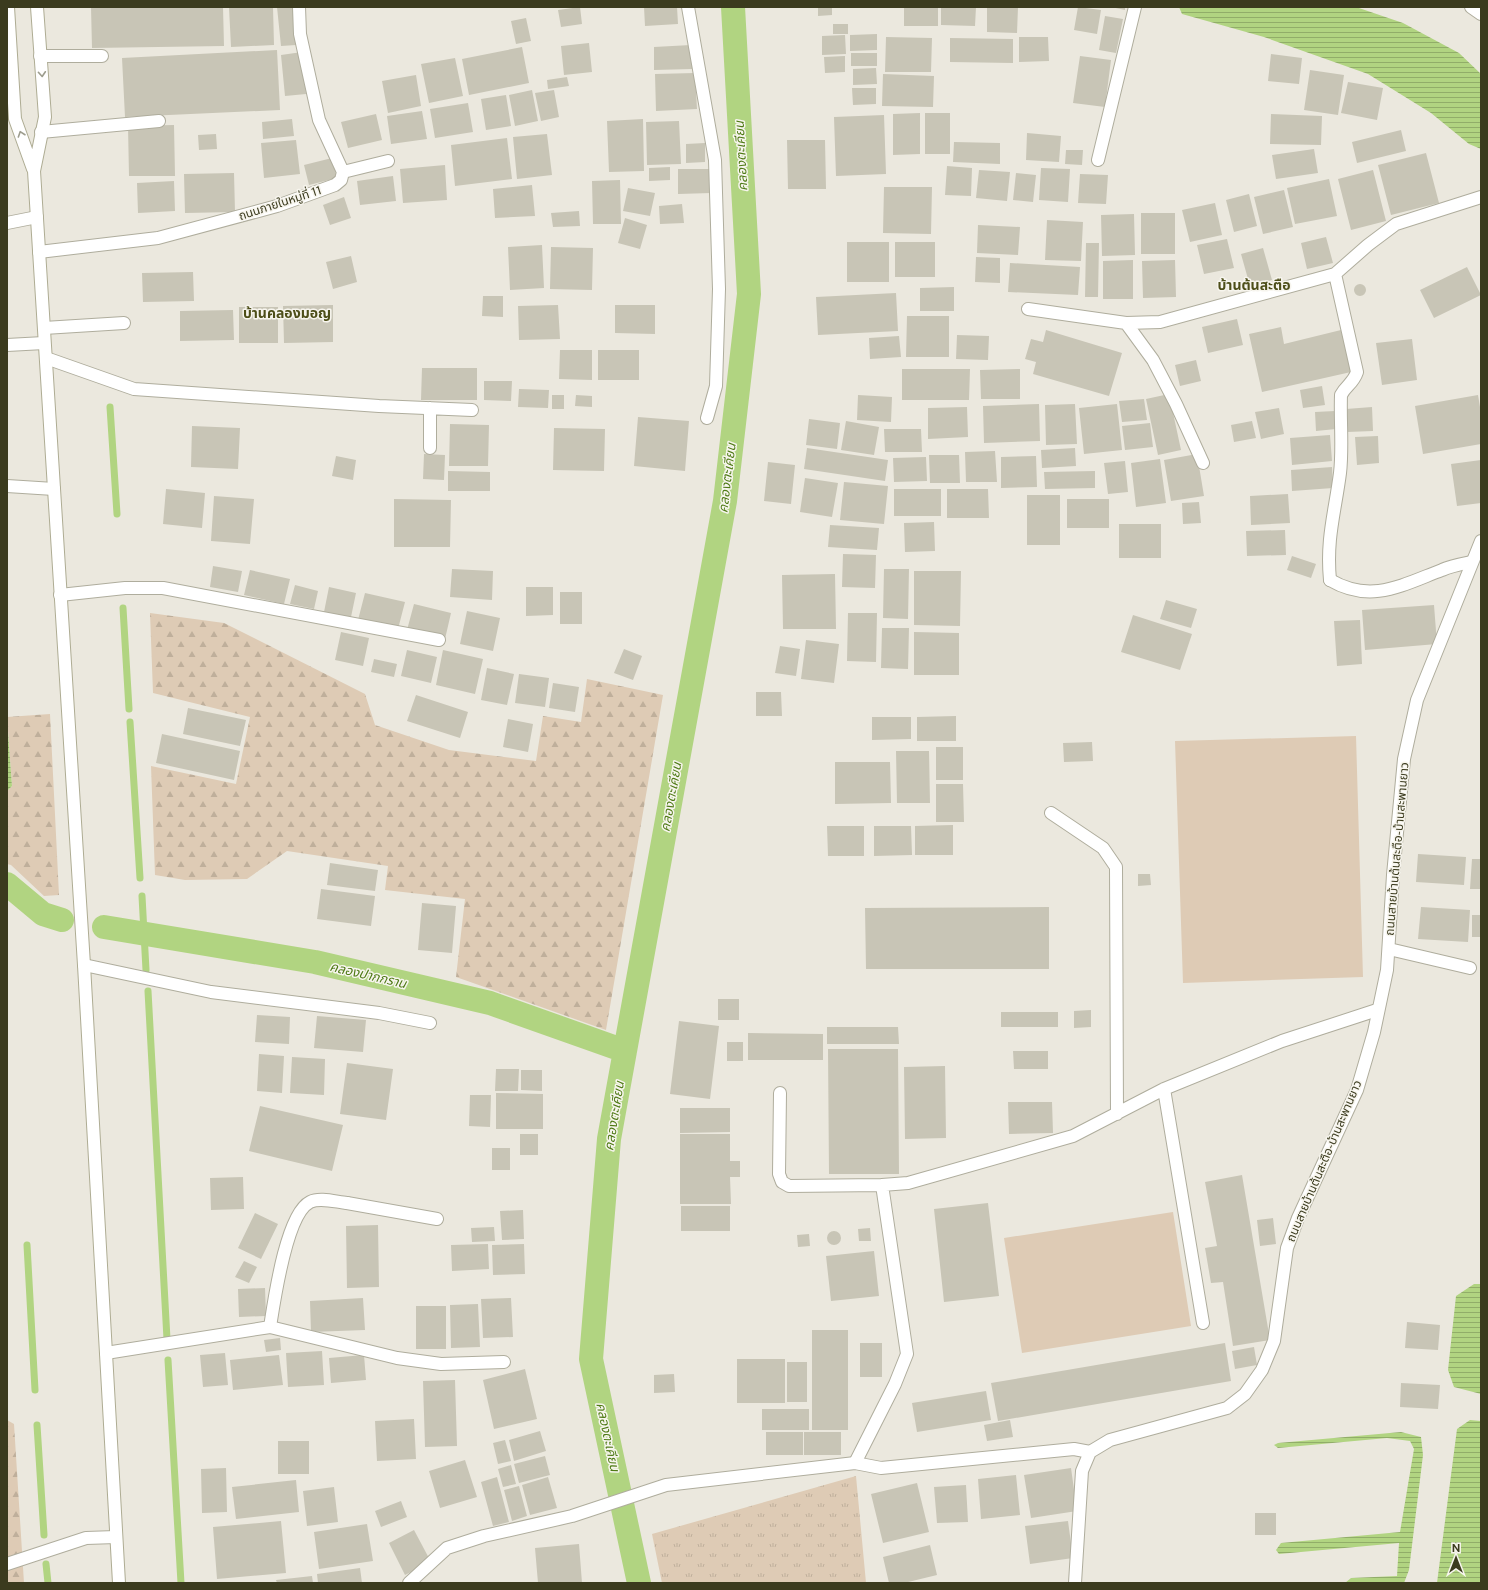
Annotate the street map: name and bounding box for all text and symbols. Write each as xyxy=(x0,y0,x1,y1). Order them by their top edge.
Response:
one-way arrow xyxy=(37,71,46,77)
water label: คลองตะเคียน xyxy=(732,120,750,191)
one-way arrow xyxy=(17,130,25,137)
street label: ถนนภายในหมู่ที่ 11 xyxy=(236,181,323,223)
district label: บ้านต้นสะตือ xyxy=(1217,277,1291,293)
district label: บ้านคลองมอญ xyxy=(243,305,331,321)
water label: คลองตะเคียน xyxy=(715,441,739,514)
water label: คลองตะเคียน xyxy=(658,760,685,833)
street label: ถนนสายบ้านต้นสะตือ-บ้านสะพานยาว xyxy=(1382,762,1412,936)
water label: คลองปากกราน xyxy=(328,959,409,991)
street label: ถนนสายบ้านต้นสะตือ-บ้านสะพานยาว xyxy=(1284,1078,1364,1244)
water label: คลองตะเคียน xyxy=(601,1079,627,1152)
water label: คลองตะเคียน xyxy=(593,1401,623,1474)
north arrow xyxy=(1436,1538,1476,1578)
text: N xyxy=(1452,1542,1460,1554)

